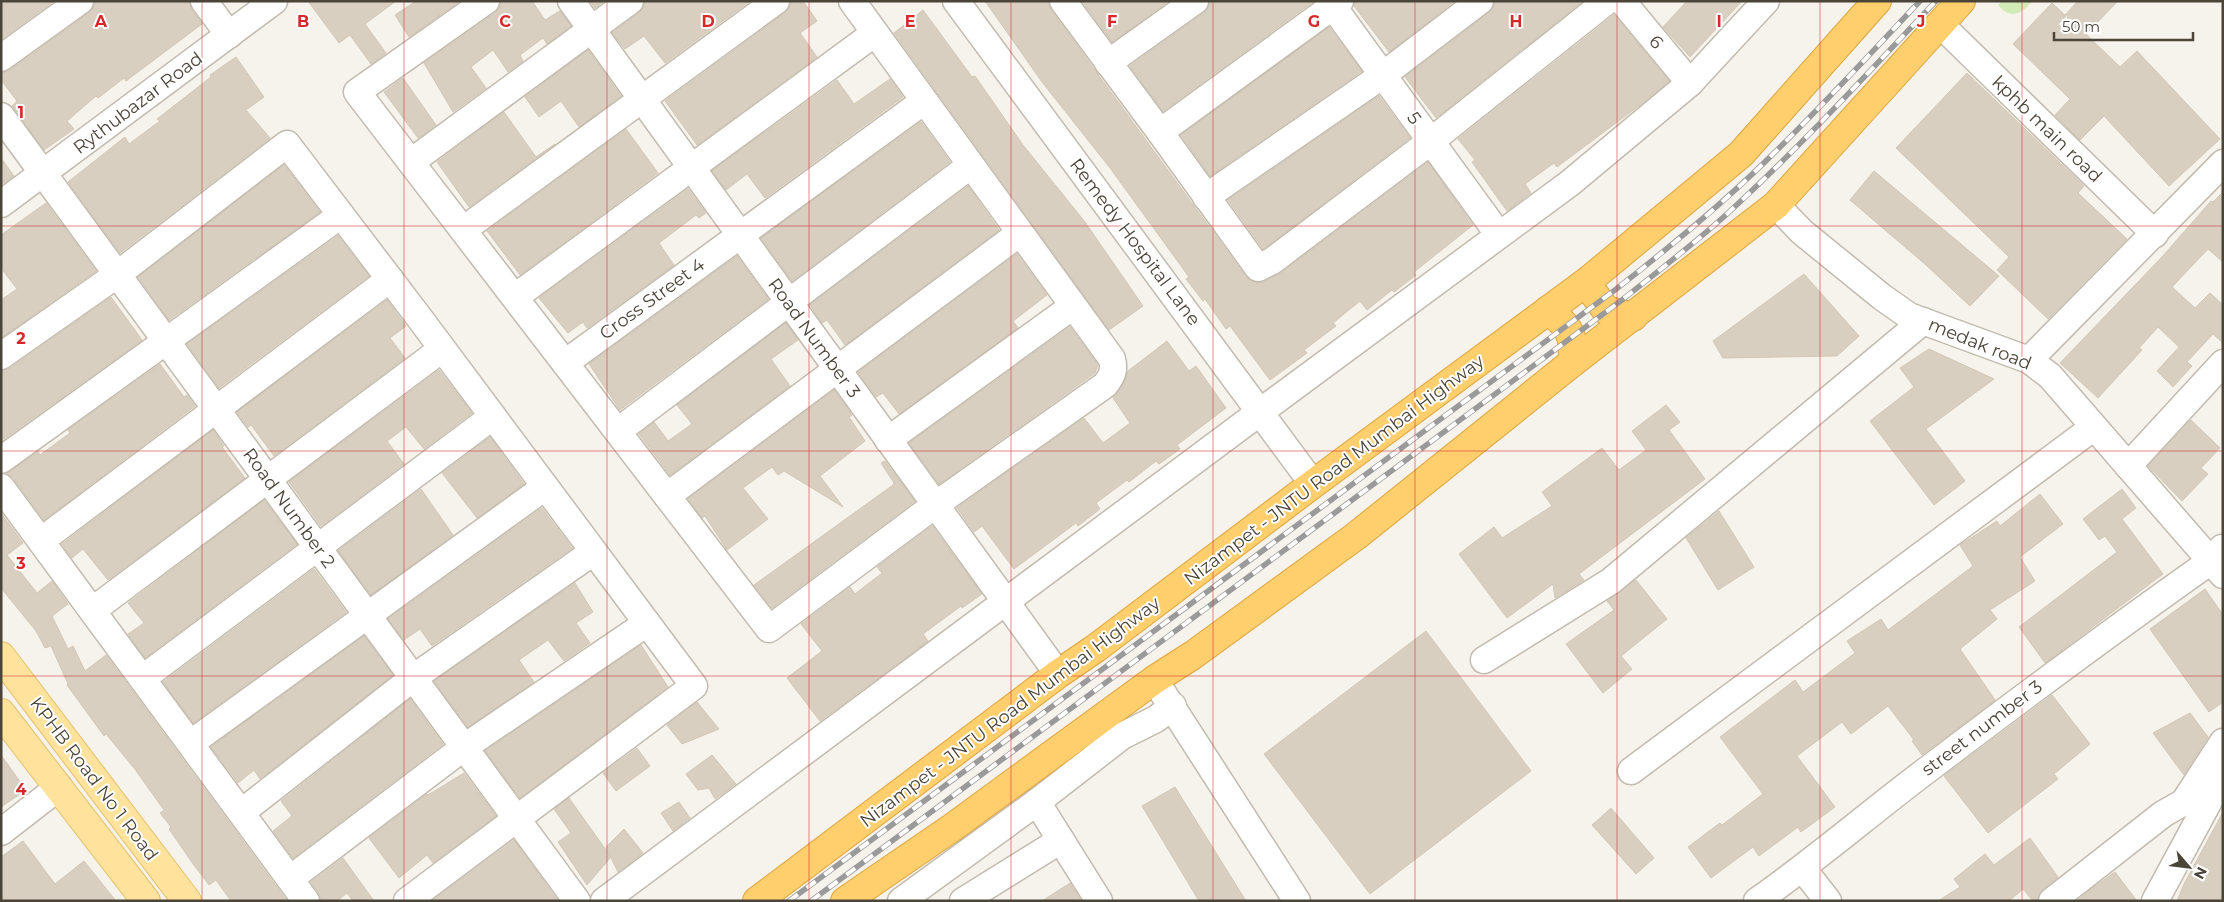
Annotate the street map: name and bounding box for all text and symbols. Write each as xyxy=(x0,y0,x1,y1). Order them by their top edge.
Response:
scale bar xyxy=(2054,10,2193,42)
text: A xyxy=(94,12,108,31)
text: B xyxy=(297,12,309,31)
text: C xyxy=(499,12,511,31)
text: D xyxy=(701,12,715,31)
text: E xyxy=(905,12,915,31)
text: F xyxy=(1107,12,1117,31)
text: G xyxy=(1308,12,1320,31)
text: H xyxy=(1510,12,1522,31)
text: I xyxy=(1716,12,1722,31)
text: J xyxy=(1916,12,1925,31)
text: 50 m xyxy=(2062,17,2100,36)
street label: 6 xyxy=(1644,31,1668,53)
street label: Rythubazar Road xyxy=(69,47,207,159)
street label: kphb main road xyxy=(1987,71,2107,187)
text: 1 xyxy=(18,103,24,122)
street label: 5 xyxy=(1402,107,1426,129)
street label: Remedy Hospital Lane xyxy=(1065,154,1205,330)
street label: Cross Street 4 xyxy=(595,253,709,344)
street label: Road Number 3 xyxy=(763,274,865,402)
street label: medak road xyxy=(1925,313,2035,375)
text: 2 xyxy=(16,329,26,348)
street label: Nizampet - JNTU Road Mumbai Highway xyxy=(1180,350,1488,590)
street label: Road Number 2 xyxy=(238,444,340,572)
text: 3 xyxy=(15,554,26,573)
street label: Nizampet - JNTU Road Mumbai Highway xyxy=(856,592,1164,832)
street label: street number 3 xyxy=(1917,675,2047,781)
street label: KPHB Road No 1 Road xyxy=(25,693,163,865)
text: 4 xyxy=(15,780,27,799)
north arrow xyxy=(2164,842,2214,892)
text: N xyxy=(2190,864,2211,882)

